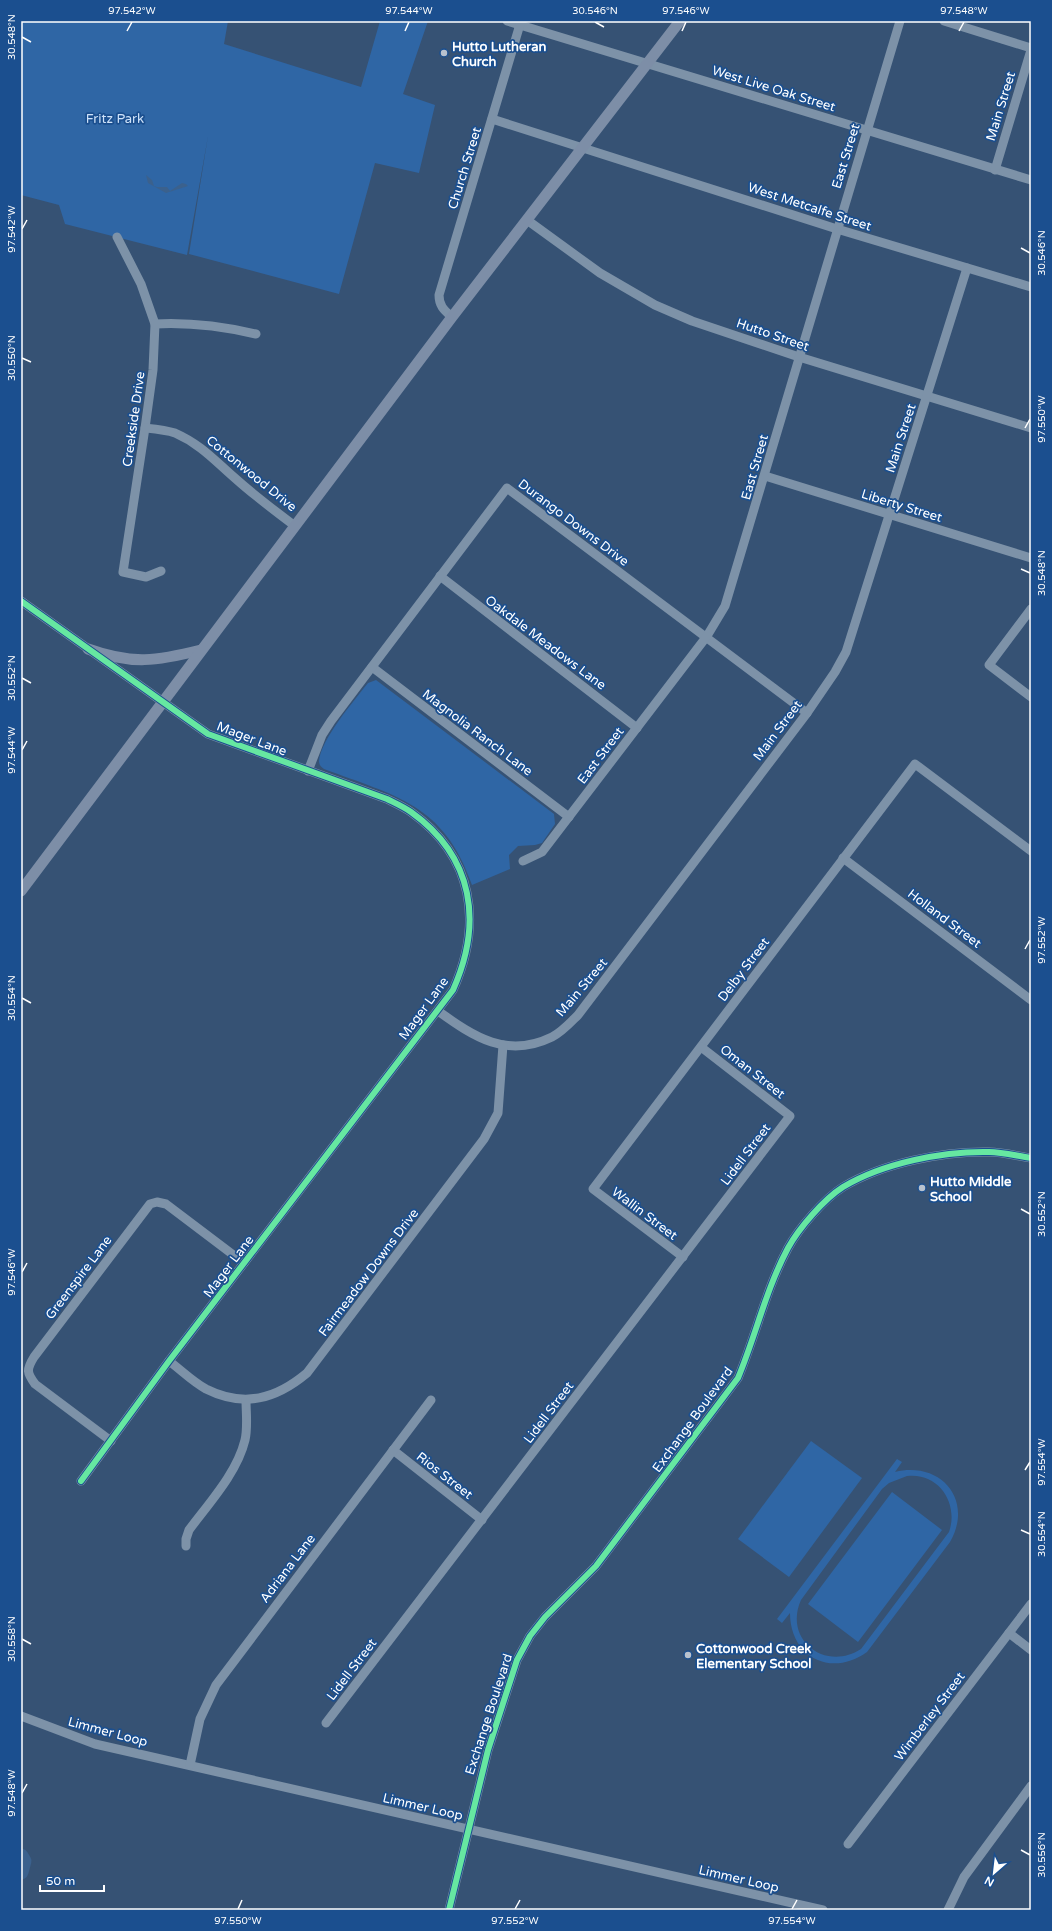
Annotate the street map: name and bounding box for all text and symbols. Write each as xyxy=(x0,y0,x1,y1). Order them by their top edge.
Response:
text: 97.542°W xyxy=(108,5,156,17)
text: 97.544°W xyxy=(385,5,433,17)
text: 30.546°N xyxy=(572,5,618,17)
text: 97.546°W xyxy=(662,5,710,17)
text: 97.548°W xyxy=(940,5,988,17)
text: 30.548°N xyxy=(6,14,18,60)
place label: Hutto Lutheran Church xyxy=(452,39,547,70)
marker: Hutto Lutheran Church xyxy=(439,48,449,58)
street label: West Live Oak Street xyxy=(710,63,837,115)
street label: Main Street xyxy=(983,70,1019,143)
park label: Fritz Park xyxy=(86,111,144,127)
street label: East Street xyxy=(828,122,863,191)
street label: Church Street xyxy=(445,125,485,211)
street label: West Metcalfe Street xyxy=(746,179,874,235)
text: 97.542°W xyxy=(6,205,18,253)
text: 30.546°N xyxy=(1036,230,1048,276)
street label: Hutto Street xyxy=(734,315,811,355)
text: 30.550°N xyxy=(6,335,18,381)
street label: Creekside Drive xyxy=(119,371,149,468)
text: 97.550°W xyxy=(1036,395,1048,443)
street label: Main Street xyxy=(882,402,920,475)
street label: Cottonwood Drive xyxy=(203,432,300,515)
street label: East Street xyxy=(738,433,772,502)
street label: Durango Downs Drive xyxy=(515,476,632,570)
street label: Liberty Street xyxy=(859,486,944,526)
text: 30.548°N xyxy=(1036,550,1048,596)
street label: Oakdale Meadows Lane xyxy=(482,592,609,693)
text: 30.552°N xyxy=(6,655,18,701)
street label: Magnolia Ranch Lane xyxy=(419,686,536,779)
street label: Main Street xyxy=(750,697,806,764)
street label: Mager Lane xyxy=(214,718,289,760)
street label: East Street xyxy=(574,724,627,787)
text: 97.544°W xyxy=(6,726,18,774)
street label: Holland Street xyxy=(904,886,984,952)
text: 97.552°W xyxy=(1036,916,1048,964)
street label: Delby Street xyxy=(715,935,773,1005)
street label: Main Street xyxy=(553,955,611,1020)
street label: Mager Lane xyxy=(396,974,452,1043)
text: 30.554°N xyxy=(6,975,18,1021)
street label: Oman Street xyxy=(717,1041,788,1102)
street label: Lidell Street xyxy=(717,1120,774,1189)
place label: Hutto Middle School xyxy=(930,1174,1012,1205)
marker: Hutto Middle School xyxy=(917,1183,927,1193)
street label: Wallin Street xyxy=(608,1184,680,1244)
text: 30.552°N xyxy=(1036,1191,1048,1237)
street label: Fairmeadow Downs Drive xyxy=(315,1206,422,1340)
street label: Mager Lane xyxy=(200,1232,257,1301)
street label: Greenspire Lane xyxy=(42,1233,115,1323)
text: 97.546°W xyxy=(6,1248,18,1296)
street label: Exchange Boulevard xyxy=(649,1364,736,1475)
street label: Lidell Street xyxy=(520,1378,577,1447)
text: 97.554°W xyxy=(1036,1438,1048,1486)
street label: Rios Street xyxy=(413,1449,476,1503)
text: 30.554°N xyxy=(1036,1511,1048,1557)
street label: Adriana Lane xyxy=(257,1531,319,1606)
text: 30.558°N xyxy=(6,1616,18,1662)
street label: Lidell Street xyxy=(323,1635,380,1704)
place label: Cottonwood Creek Elementary School xyxy=(696,1641,811,1672)
marker: Cottonwood Creek Elementary School xyxy=(683,1650,693,1660)
street label: Exchange Boulevard xyxy=(462,1652,516,1777)
street label: Wimberley Street xyxy=(891,1669,968,1764)
street label: Limmer Loop xyxy=(66,1714,149,1750)
text: 97.548°W xyxy=(6,1769,18,1817)
street label: Limmer Loop xyxy=(381,1790,464,1824)
text: 30.556°N xyxy=(1036,1832,1048,1878)
north arrow xyxy=(974,1853,1014,1893)
street label: Limmer Loop xyxy=(697,1862,780,1896)
scale bar xyxy=(40,1867,104,1893)
text: 50 m xyxy=(46,1874,75,1888)
text: N xyxy=(983,1874,996,1889)
text: 97.550°W xyxy=(214,1915,262,1927)
text: 97.552°W xyxy=(491,1915,539,1927)
text: 97.554°W xyxy=(768,1915,816,1927)

